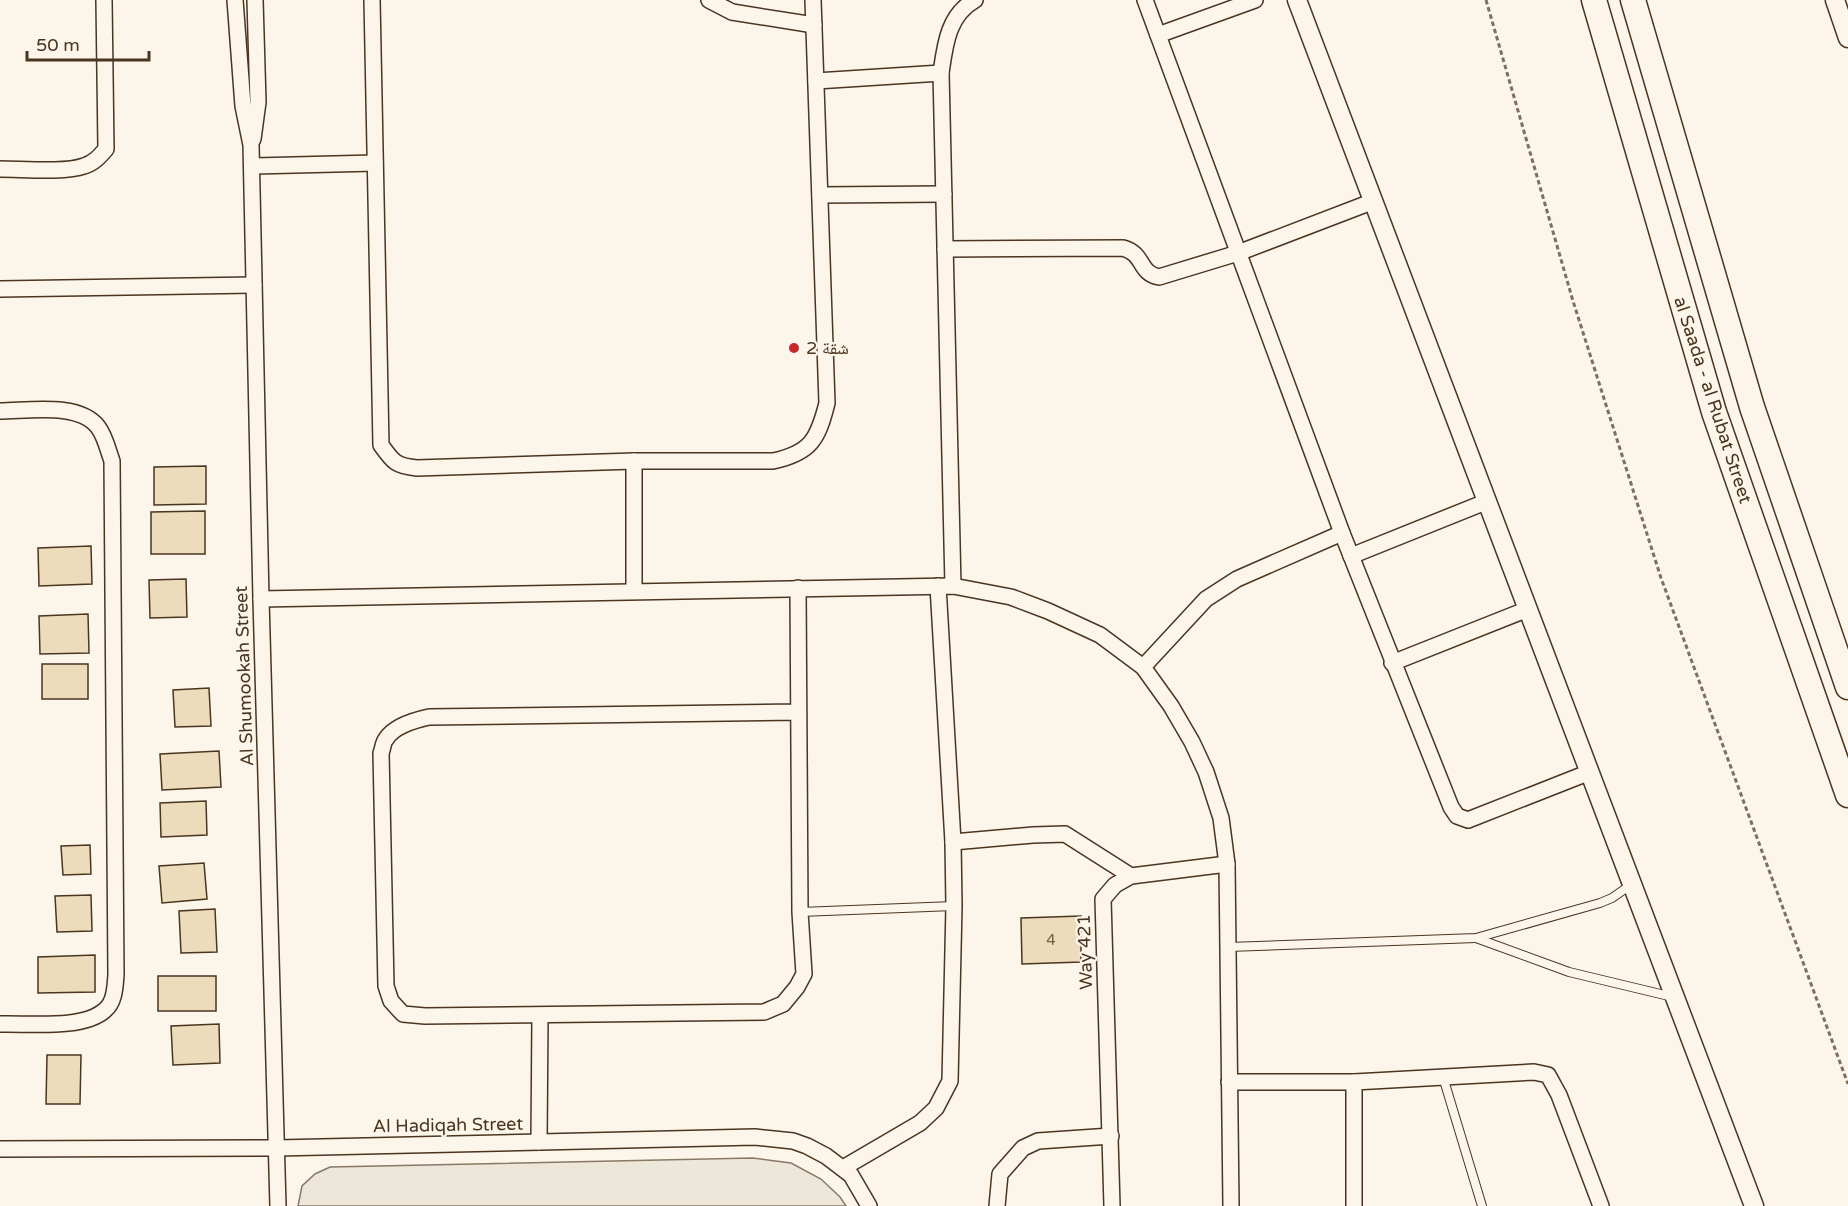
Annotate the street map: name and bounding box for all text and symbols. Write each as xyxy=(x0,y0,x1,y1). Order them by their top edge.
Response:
scale bar xyxy=(27,24,148,62)
text: 50 m xyxy=(36,34,80,56)
street label: al Saada - al Rubat Street xyxy=(1669,294,1757,506)
place label: شقة 2 xyxy=(806,337,849,359)
marker: شقة 2 xyxy=(787,341,801,355)
street label: Al Shumookah Street xyxy=(230,585,258,767)
street label: Way 421 xyxy=(1073,914,1097,990)
house number: 4 xyxy=(1046,931,1056,949)
street label: Al Hadiqah Street xyxy=(373,1113,524,1137)

